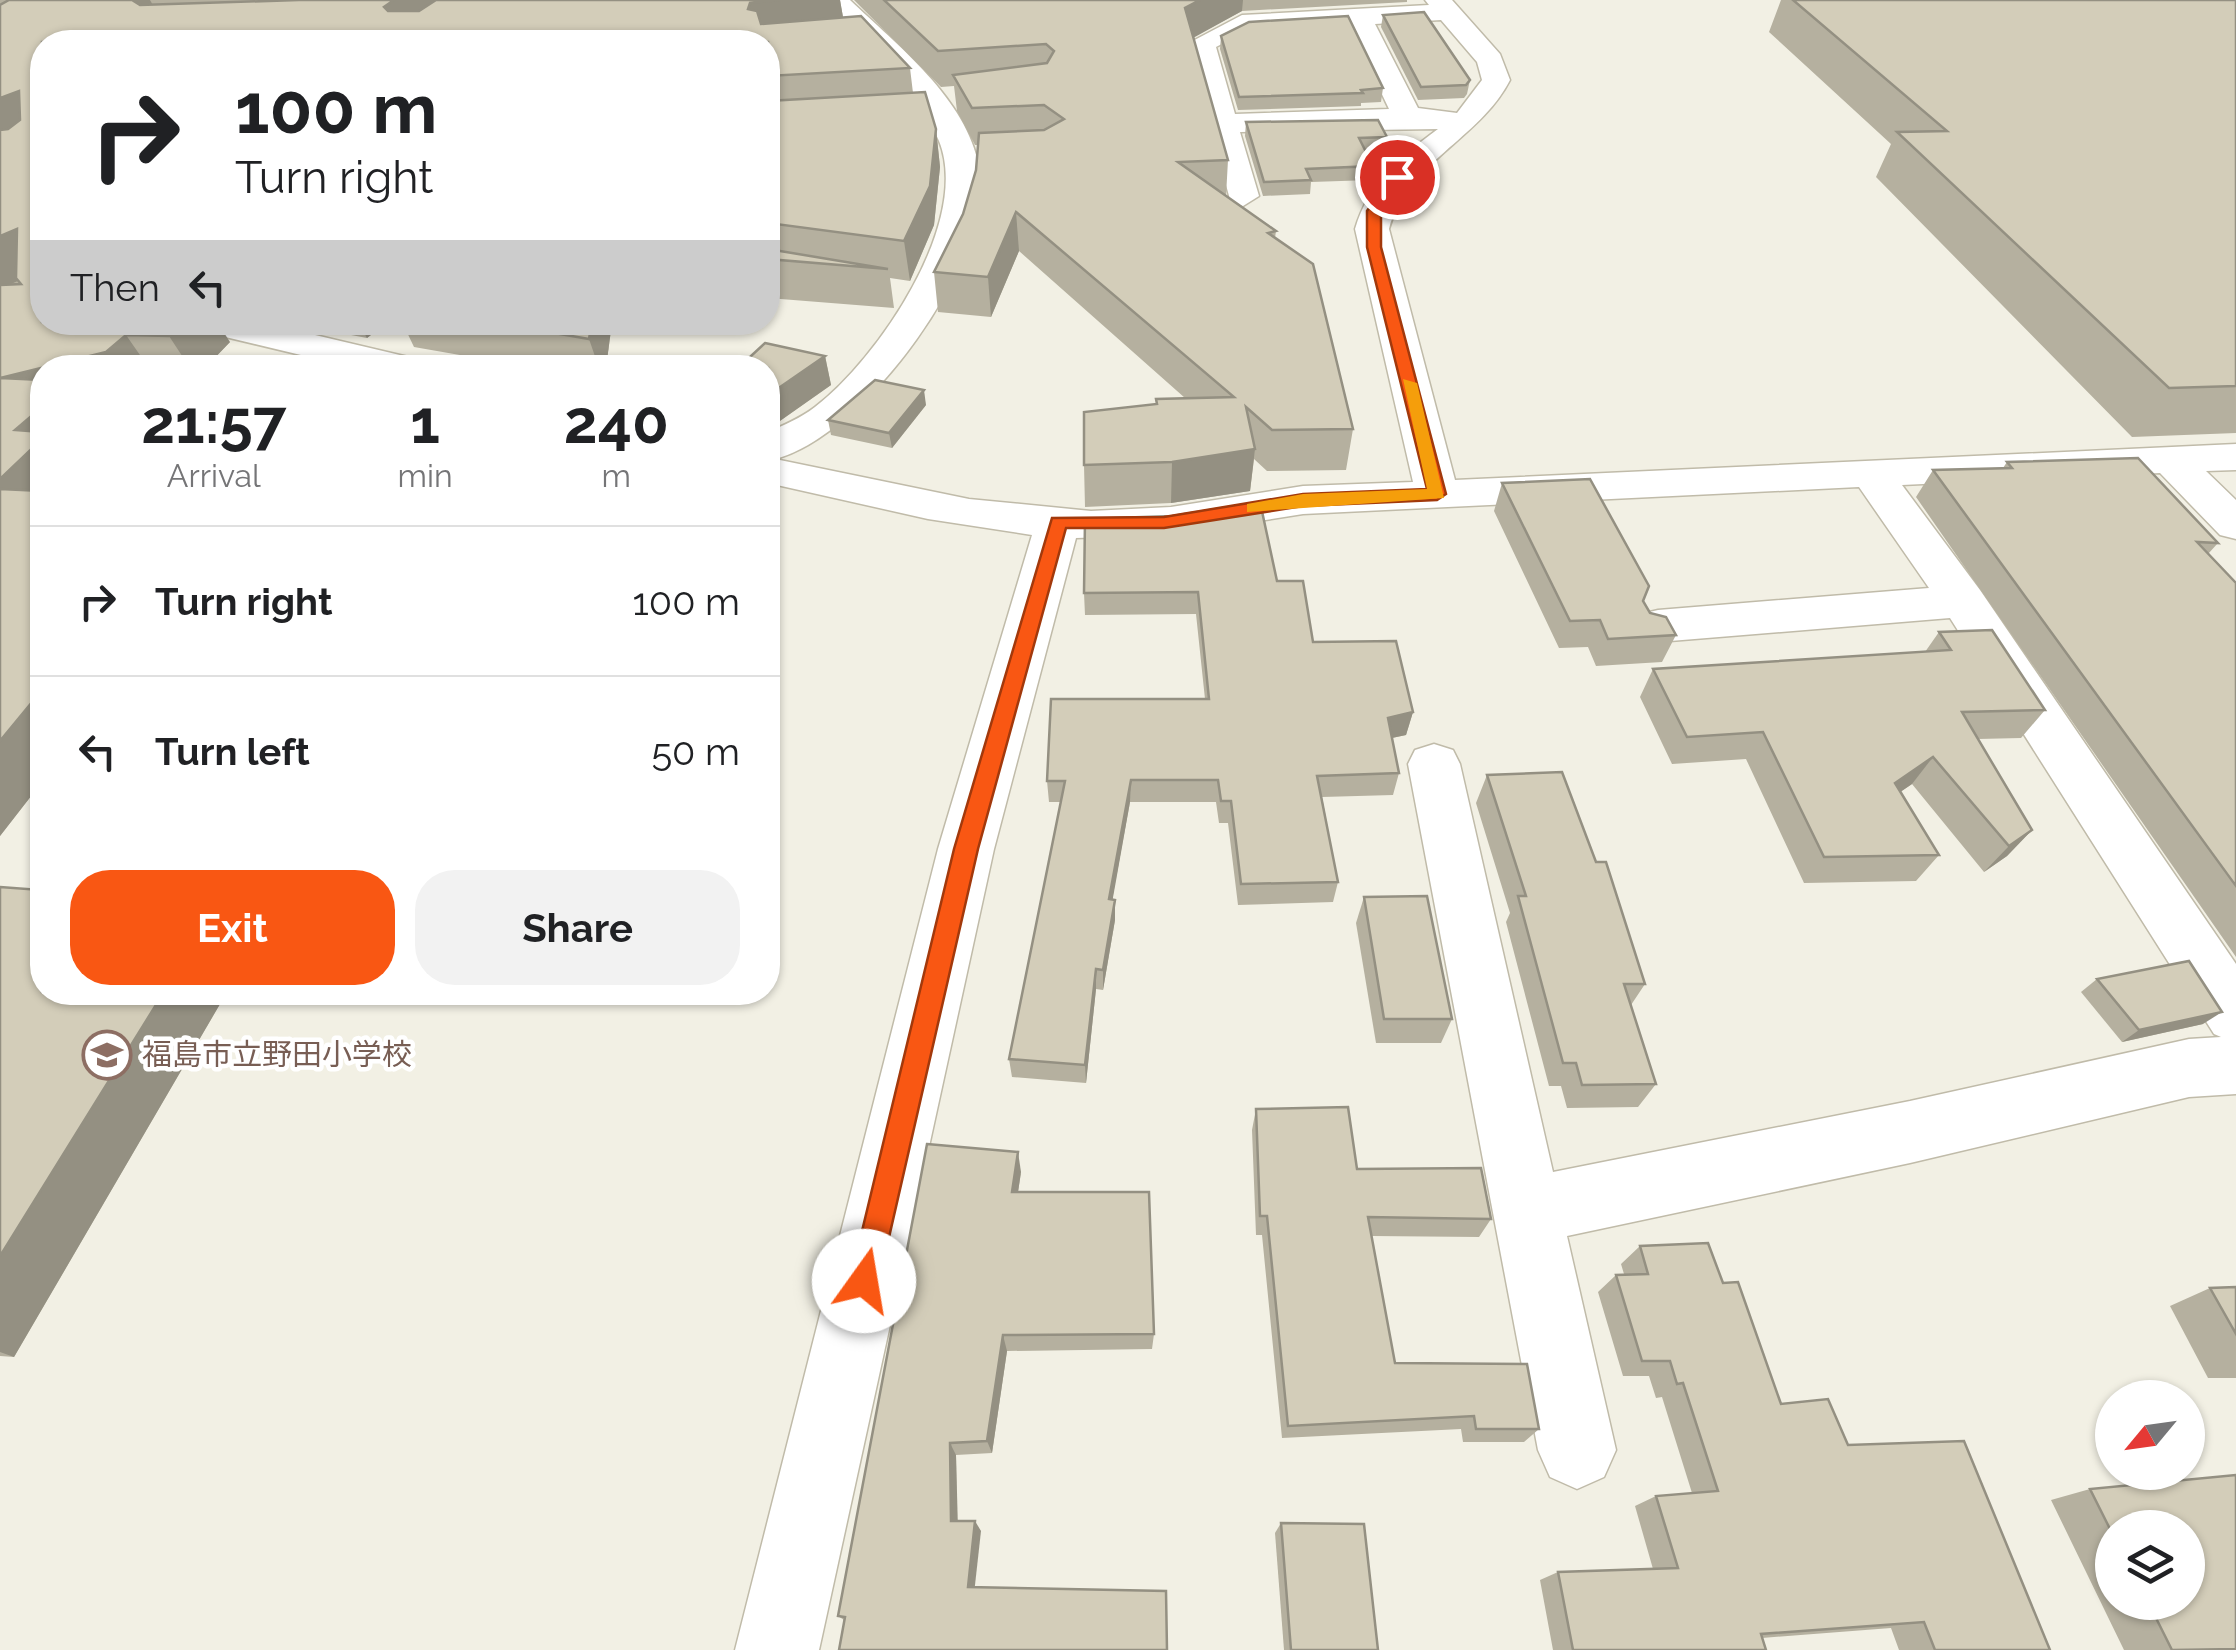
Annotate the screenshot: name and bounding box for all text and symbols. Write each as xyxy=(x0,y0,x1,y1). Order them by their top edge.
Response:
text: 100 m xyxy=(235,67,438,149)
icon: right xyxy=(70,70,200,200)
pin xyxy=(1355,135,1440,220)
icon: arrive xyxy=(1370,150,1425,205)
text: Turn right xyxy=(235,151,433,204)
icon: left xyxy=(180,260,235,315)
text: Then xyxy=(70,265,160,310)
text: 21:57 xyxy=(141,387,286,457)
text: 1 xyxy=(410,387,440,457)
text: 240 xyxy=(564,387,669,457)
text: Arrival xyxy=(167,457,261,494)
text: min xyxy=(398,457,453,494)
text: m xyxy=(602,457,631,494)
icon: right xyxy=(70,574,125,629)
text: Turn right xyxy=(155,579,332,624)
text: 100 m xyxy=(633,579,740,624)
icon: left xyxy=(70,724,125,779)
text: Turn left xyxy=(155,729,310,774)
text: 50 m xyxy=(651,729,740,774)
button: Exit xyxy=(70,870,395,985)
button: Share xyxy=(415,870,740,985)
school or university icon: 福島市立野田小学校 xyxy=(81,1029,133,1081)
place label: 福島市立野田小学校 xyxy=(142,1037,412,1072)
position arrow xyxy=(812,1229,916,1333)
north arrow xyxy=(2095,1380,2205,1490)
map controls xyxy=(2095,1380,2205,1620)
button: layers xyxy=(2095,1510,2205,1620)

